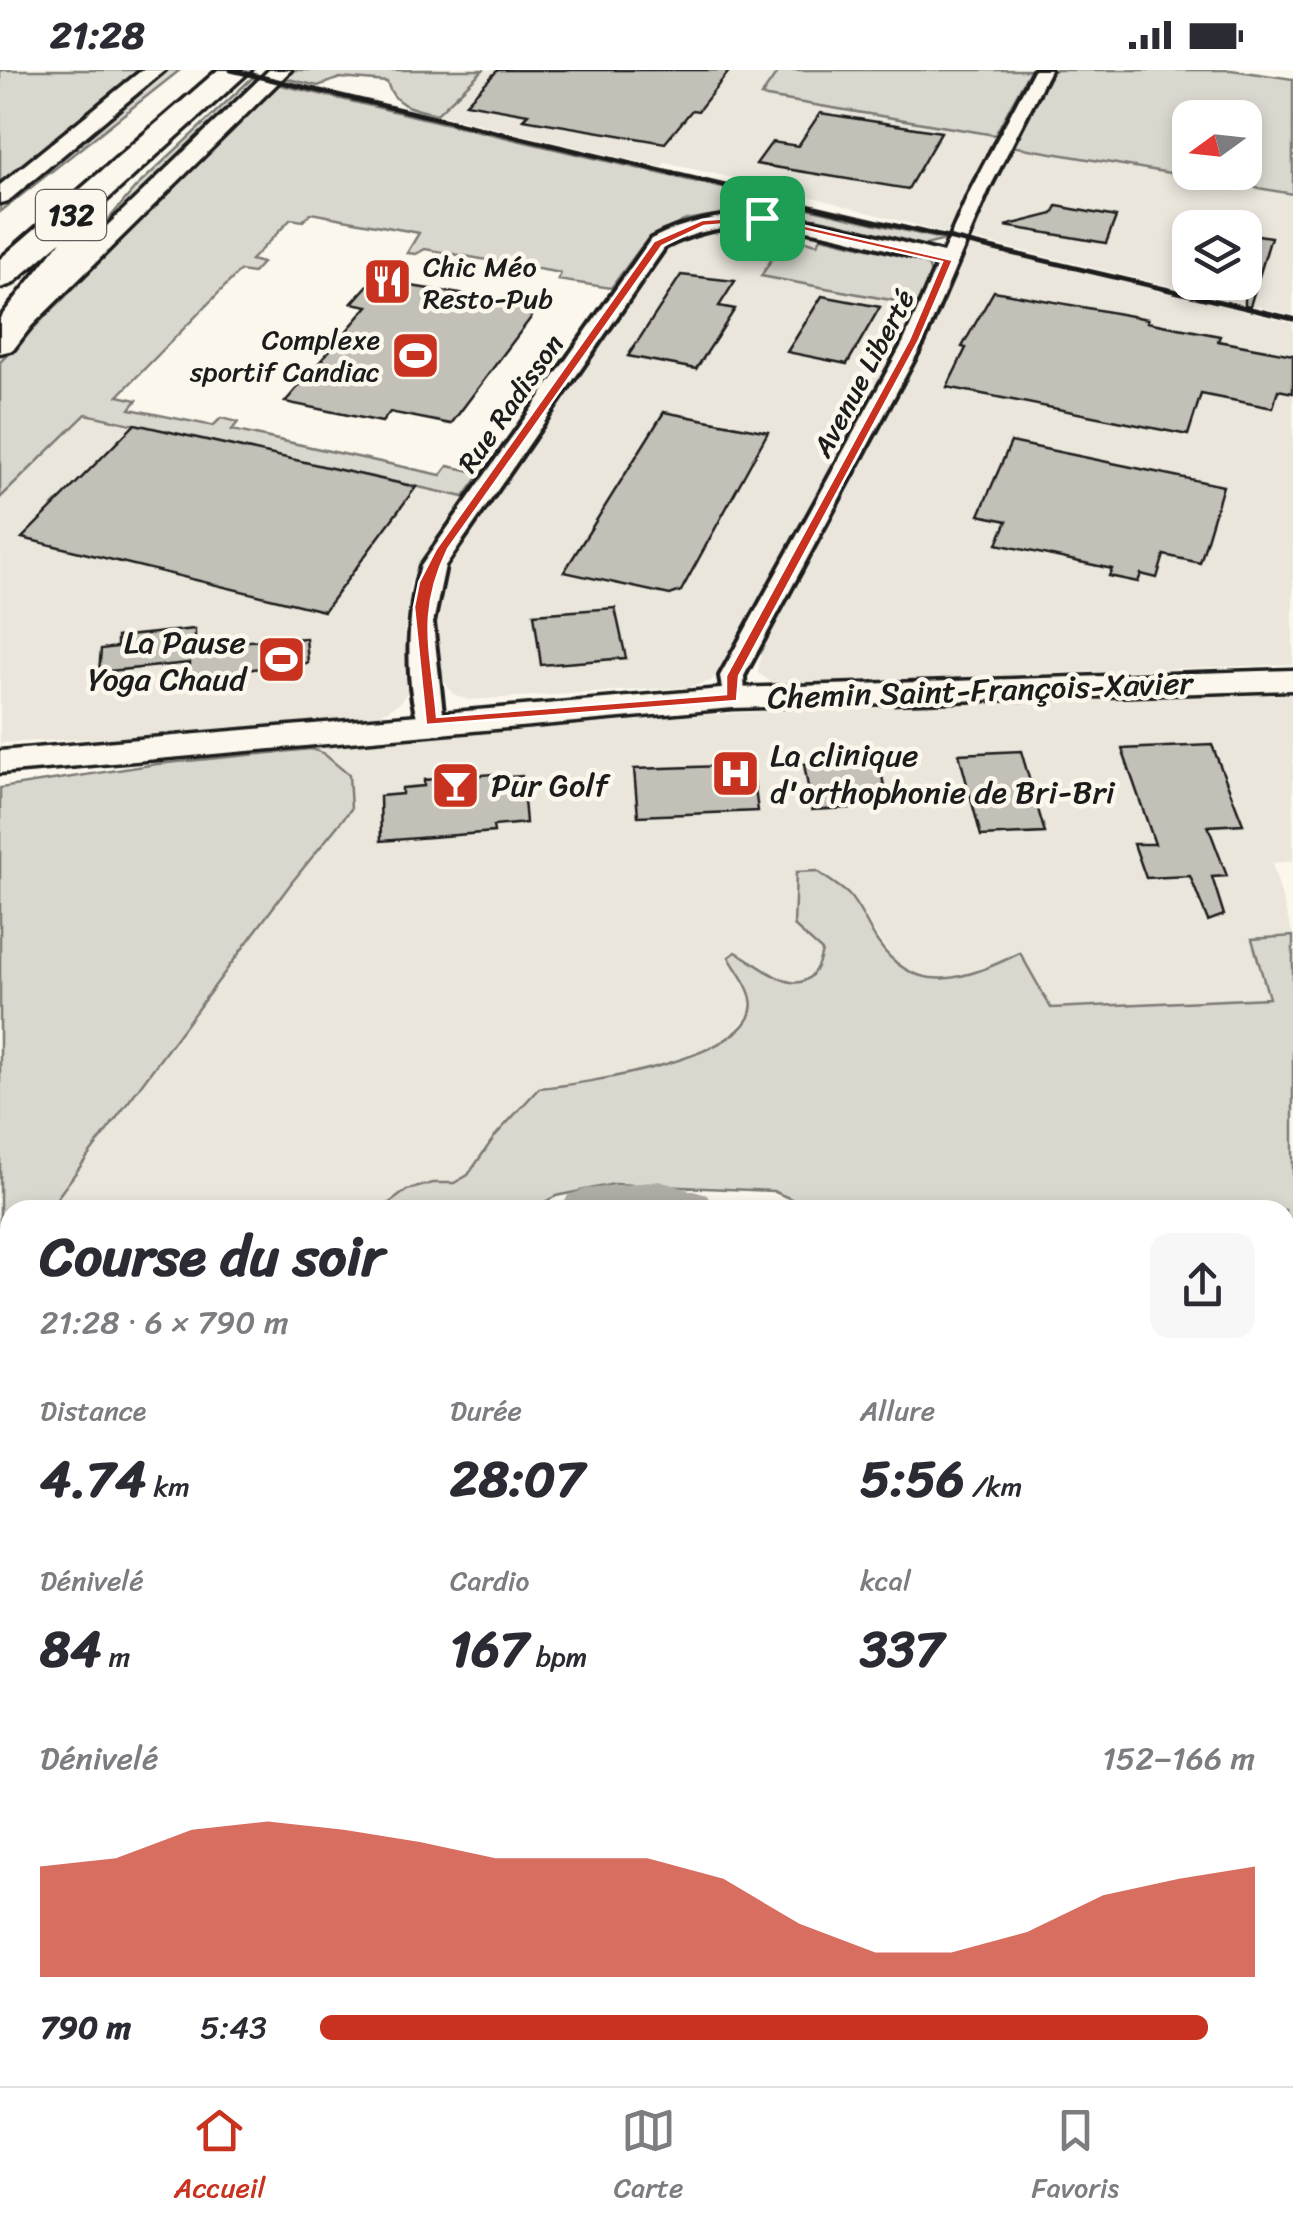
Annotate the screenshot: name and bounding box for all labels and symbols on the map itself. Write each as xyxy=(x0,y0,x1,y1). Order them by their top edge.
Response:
north arrow xyxy=(1172,100,1262,190)
pin xyxy=(720,176,805,261)
road number: 132 xyxy=(36,190,106,240)
place label: Chic Méo Resto-Pub xyxy=(423,242,553,323)
restaurant icon: Chic Méo Resto-Pub xyxy=(362,256,414,308)
street label: Avenue Liberté xyxy=(798,280,928,467)
place label: Complexe sportif Candiac xyxy=(189,315,380,396)
street label: Rue Radisson xyxy=(444,323,577,483)
sports icon: Complexe sportif Candiac xyxy=(389,329,441,381)
place label: La Pause Yoga Chaud xyxy=(88,614,248,708)
sports icon: La Pause Yoga Chaud xyxy=(255,634,307,686)
street label: Chemin Saint-François-Xavier xyxy=(766,655,1195,726)
place label: La clinique d'orthophonie de Bri-Bri xyxy=(770,727,1116,821)
hospital icon: La clinique d'orthophonie de Bri-Bri xyxy=(709,747,761,799)
place label: Pur Golf xyxy=(491,757,611,814)
bar icon: Pur Golf xyxy=(430,759,482,811)

